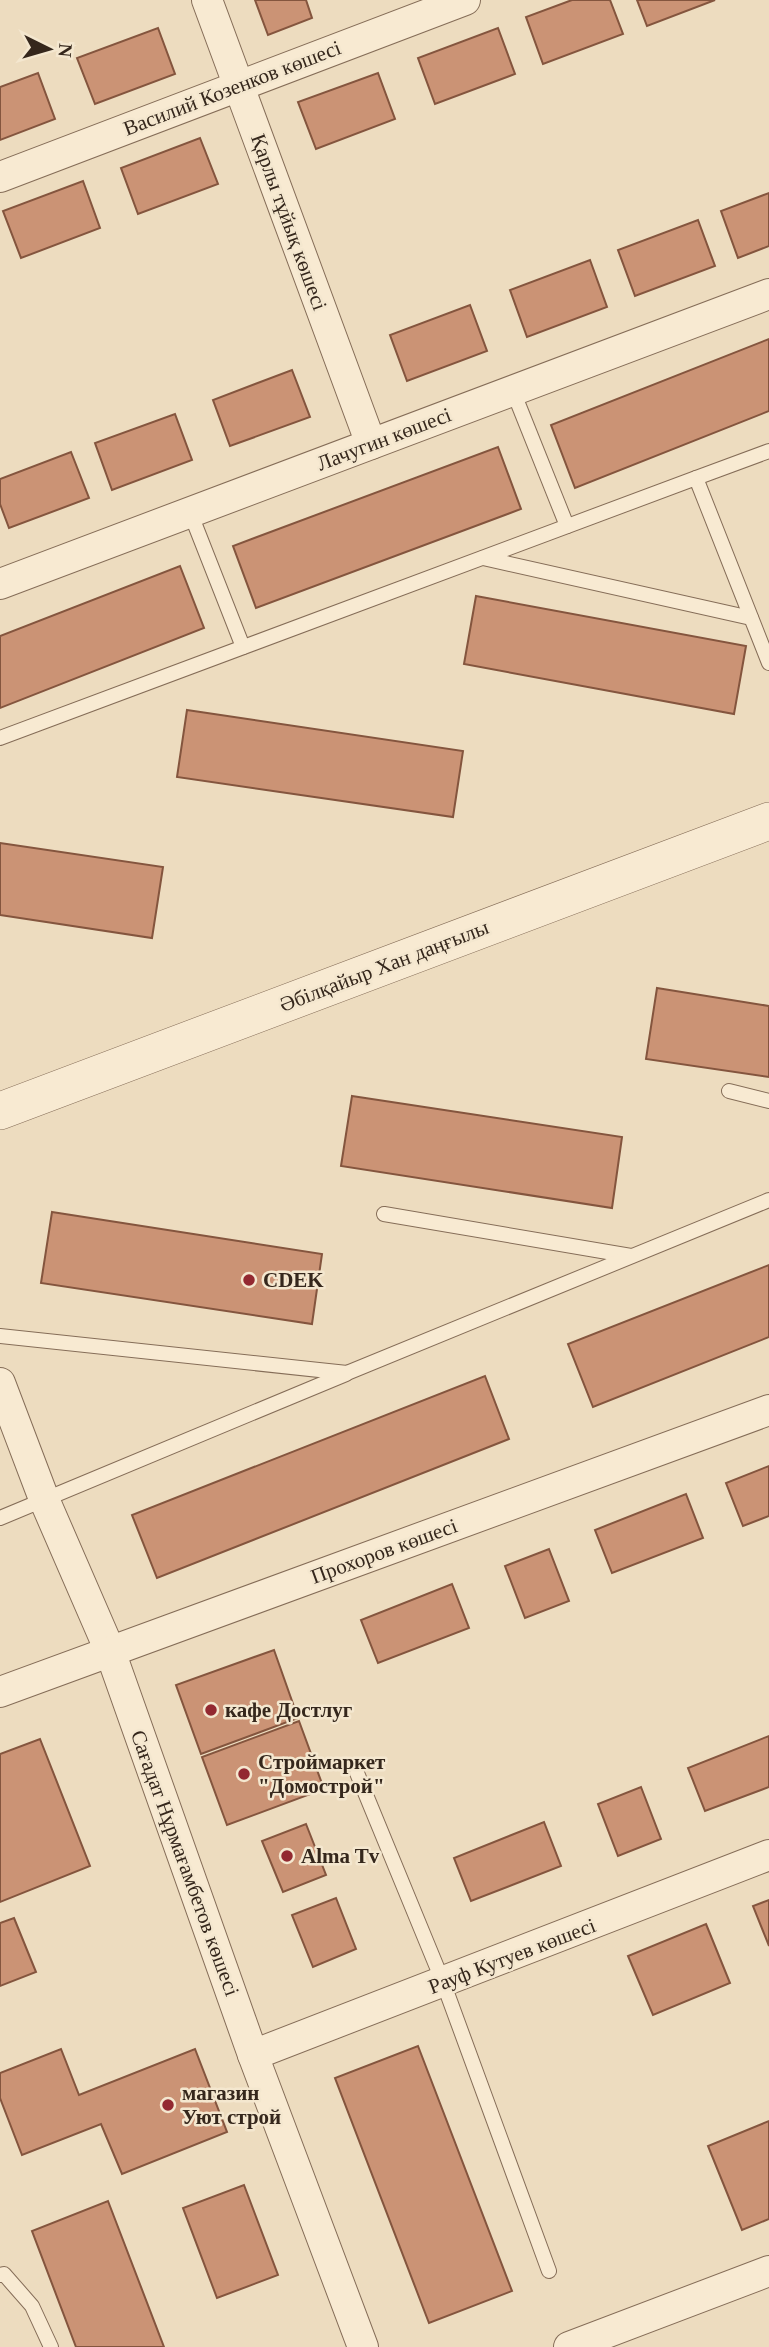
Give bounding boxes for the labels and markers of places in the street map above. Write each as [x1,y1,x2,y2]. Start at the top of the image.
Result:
place label: CDEK [263,1268,324,1292]
marker: CDEK [241,1272,257,1288]
place label: кафе Достлуг [225,1698,352,1722]
marker: кафе Достлуг [203,1702,219,1718]
place label: Строймаркет "Домострой" [258,1750,386,1798]
marker: Строймаркет "Домострой" [236,1766,252,1782]
place label: Alma Tv [301,1844,380,1868]
marker: Alma Tv [279,1848,295,1864]
place label: магазин Уют строй [182,2081,281,2129]
marker: магазин Уют строй [160,2097,176,2113]

